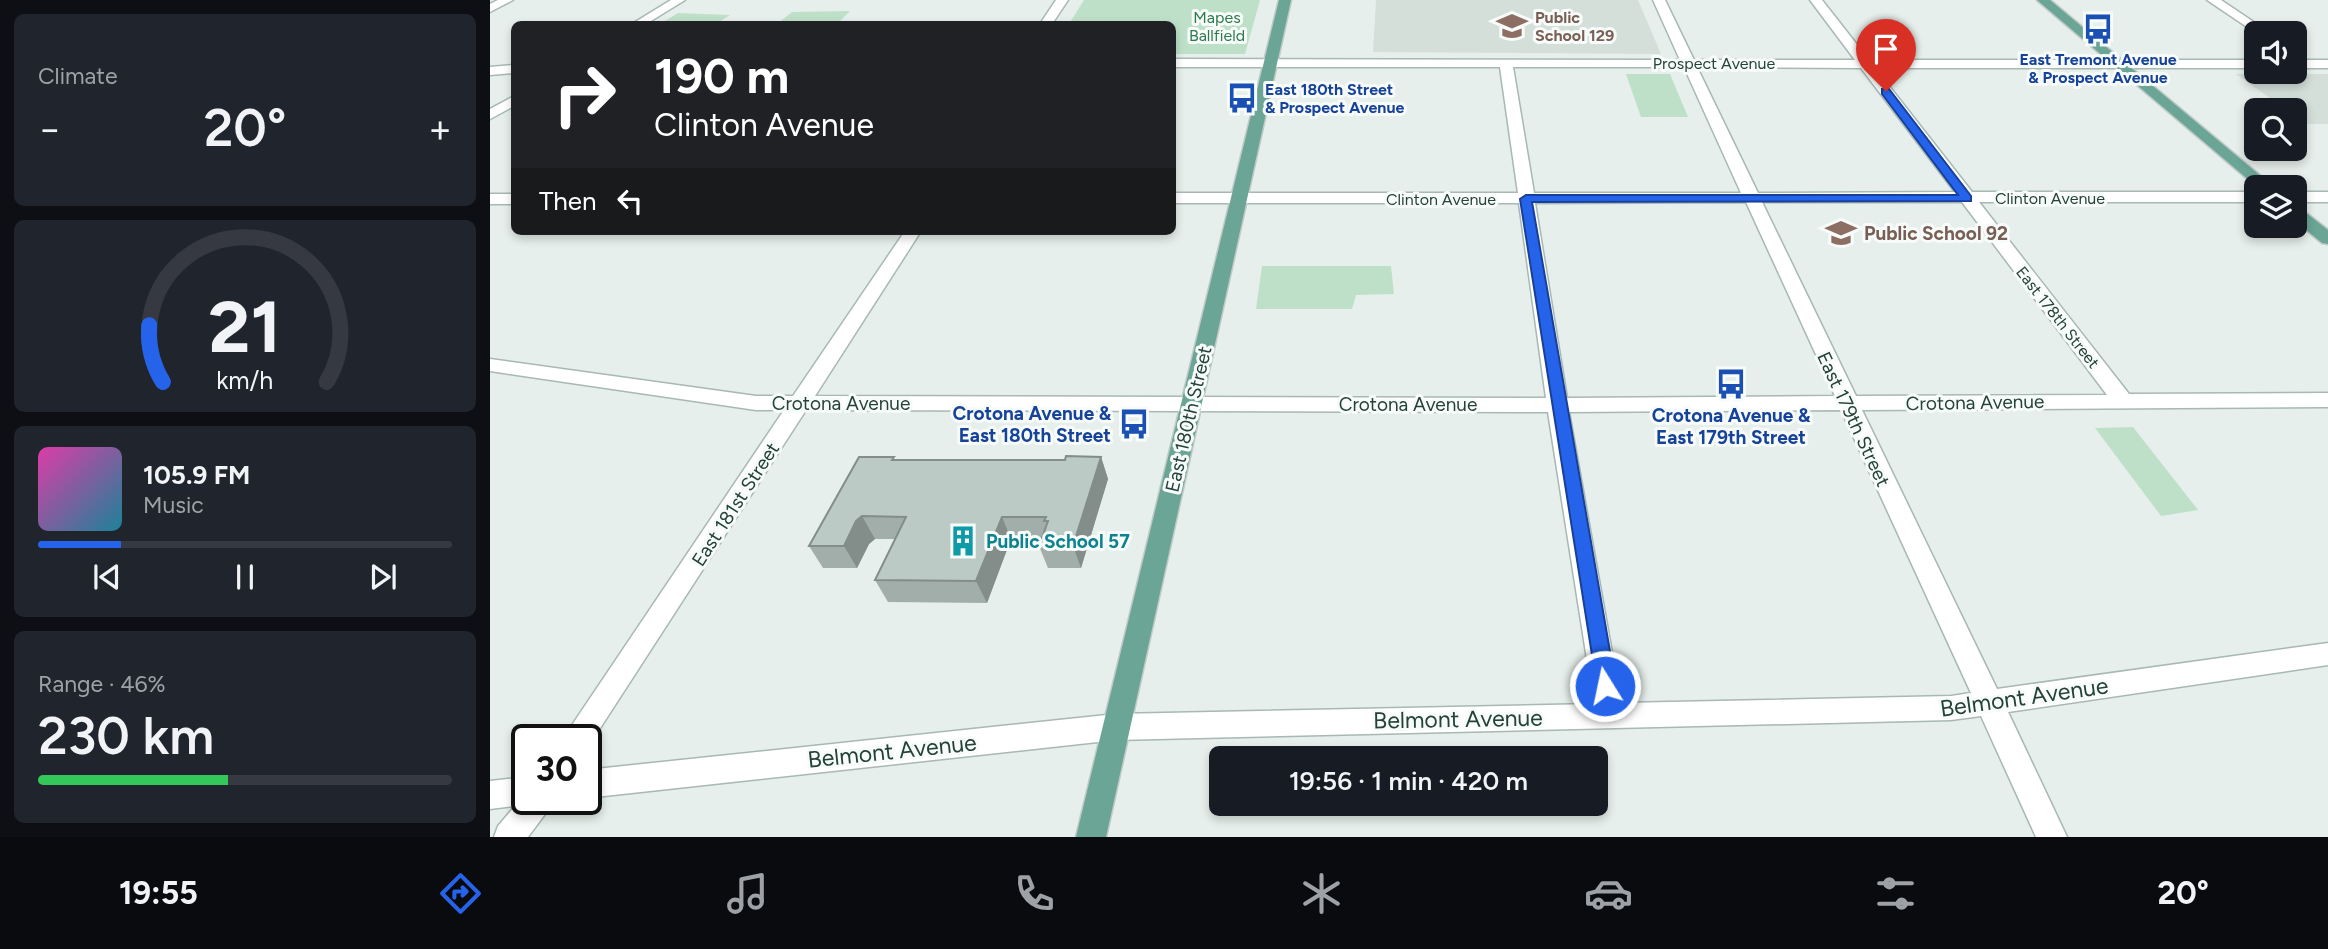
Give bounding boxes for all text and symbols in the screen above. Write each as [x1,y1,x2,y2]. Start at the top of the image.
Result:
park label: Mapes Ballfield [1189,8,1245,45]
place label: Public School 129 [1535,8,1614,45]
school or university icon: Public School 129 [1495,9,1529,43]
bus stop icon: East Tremont Avenue & Prospect Avenue [2081,12,2115,46]
pin [1856,19,1916,91]
map controls [2244,21,2307,238]
button: sound [2244,21,2307,84]
icon: arrive [1867,30,1905,68]
text: 190 m [654,46,789,105]
icon: right [539,49,630,140]
place label: East Tremont Avenue & Prospect Avenue [2019,50,2177,87]
street label: Prospect Avenue [1653,54,1775,73]
text: Climate [38,62,117,90]
place label: East 180th Street & Prospect Avenue [1265,80,1404,117]
bus stop icon: East 180th Street & Prospect Avenue [1225,81,1259,115]
text: 20° [204,97,286,159]
button: search [2244,98,2307,161]
text: − [38,106,62,152]
text: + [428,106,452,152]
text: Clinton Avenue [654,106,874,144]
button: layers [2244,175,2307,238]
icon: left [611,182,649,220]
text: Then [539,185,597,217]
street label: Clinton Avenue [1995,189,2105,208]
street label: Clinton Avenue [1386,190,1496,209]
school or university icon: Public School 92 [1824,216,1858,250]
place label: Public School 92 [1864,222,2008,245]
street label: East 178th Street [2012,263,2103,372]
text: 21 [209,283,281,370]
street label: East 180th Street [1161,344,1216,494]
street label: East 179th Street [1812,348,1895,490]
text: km/h [216,364,274,394]
bus stop icon: Crotona Avenue & East 179th Street [1714,367,1748,401]
street label: Crotona Avenue [1906,390,2044,415]
street label: Crotona Avenue [772,392,910,415]
street label: Crotona Avenue [1339,393,1477,416]
place label: Crotona Avenue & East 180th Street [953,402,1112,447]
place label: Crotona Avenue & East 179th Street [1652,404,1811,449]
bus stop icon: Crotona Avenue & East 180th Street [1117,407,1151,441]
street label: East 181st Street [687,438,784,570]
text: 105.9 FM [143,459,250,491]
text: Music [143,491,204,519]
building icon: Public School 57 [946,524,980,558]
place label: Public School 57 [986,530,1130,553]
icon: previous [88,558,126,596]
icon: pause [226,558,264,596]
icon: next [364,558,402,596]
position arrow [1568,649,1642,723]
text: Range · 46% [38,670,166,698]
street label: Belmont Avenue [1938,671,2110,723]
street label: Belmont Avenue [1373,704,1543,734]
text: 230 km [38,705,214,767]
speed limit sign: 30 [511,724,602,815]
street label: Belmont Avenue [806,728,978,774]
text: 19:56 · 1 min · 420 m [1289,765,1528,797]
icon: directions [436,869,485,918]
icon: music [723,869,772,918]
icon: phone [1010,869,1059,918]
icon: climate [1297,869,1346,918]
icon: car [1584,869,1633,918]
icon: filters [1871,869,1920,918]
text: 19:55 [119,874,198,912]
text: 20° [2158,874,2209,912]

